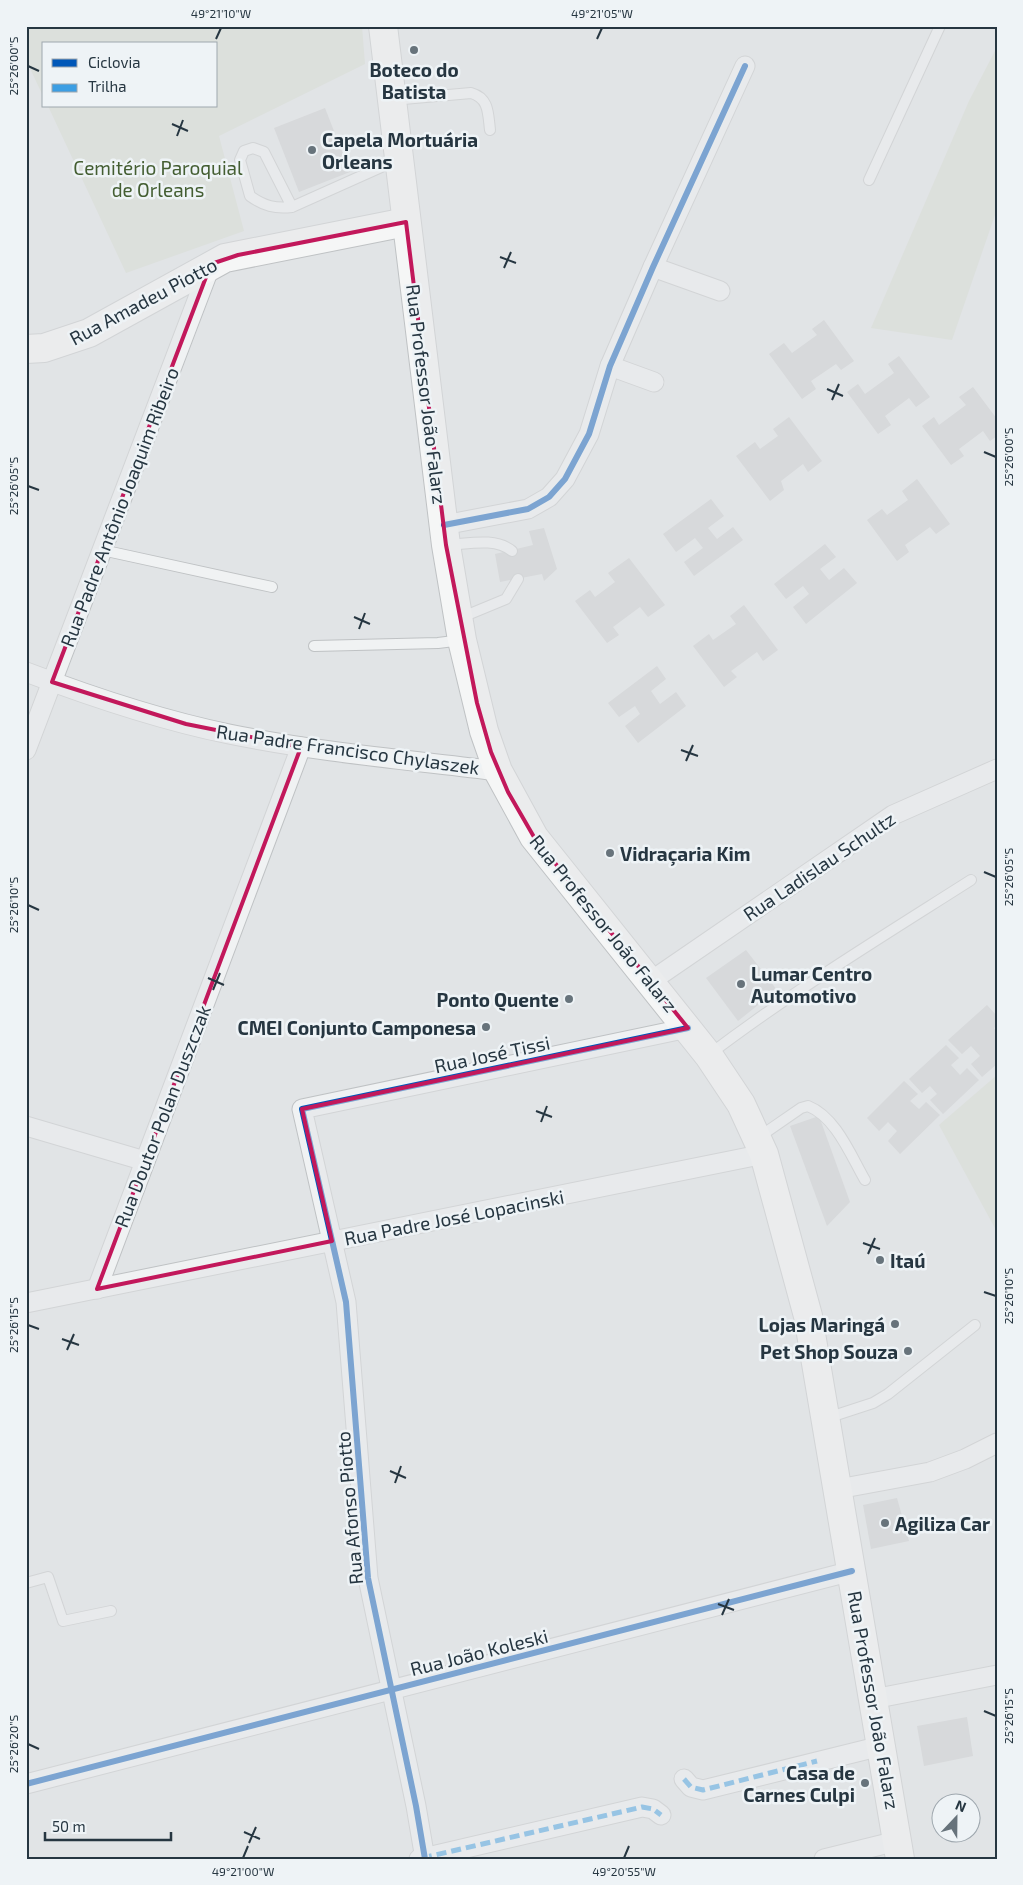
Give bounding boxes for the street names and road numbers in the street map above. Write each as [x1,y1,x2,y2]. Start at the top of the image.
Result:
street label: Rua Amadeu Piotto [65,252,221,350]
street label: Rua Professor João Falarz [402,283,452,505]
street label: Rua Padre Antônio Joaquim Ribeiro [55,364,183,650]
street label: Rua Padre Francisco Chylaszek [215,719,481,779]
street label: Rua Ladislau Schultz [739,807,899,925]
street label: Rua Professor João Falarz [525,830,683,1016]
street label: Rua Doutor Polan Duszczak [109,1001,215,1230]
street label: Rua José Tissi [432,1031,552,1077]
street label: Rua Padre José Lopacinski [342,1184,566,1250]
street label: Rua Afonso Piotto [331,1430,367,1586]
street label: Rua Professor João Falarz [843,1589,905,1811]
street label: Rua João Koleski [408,1624,550,1680]

